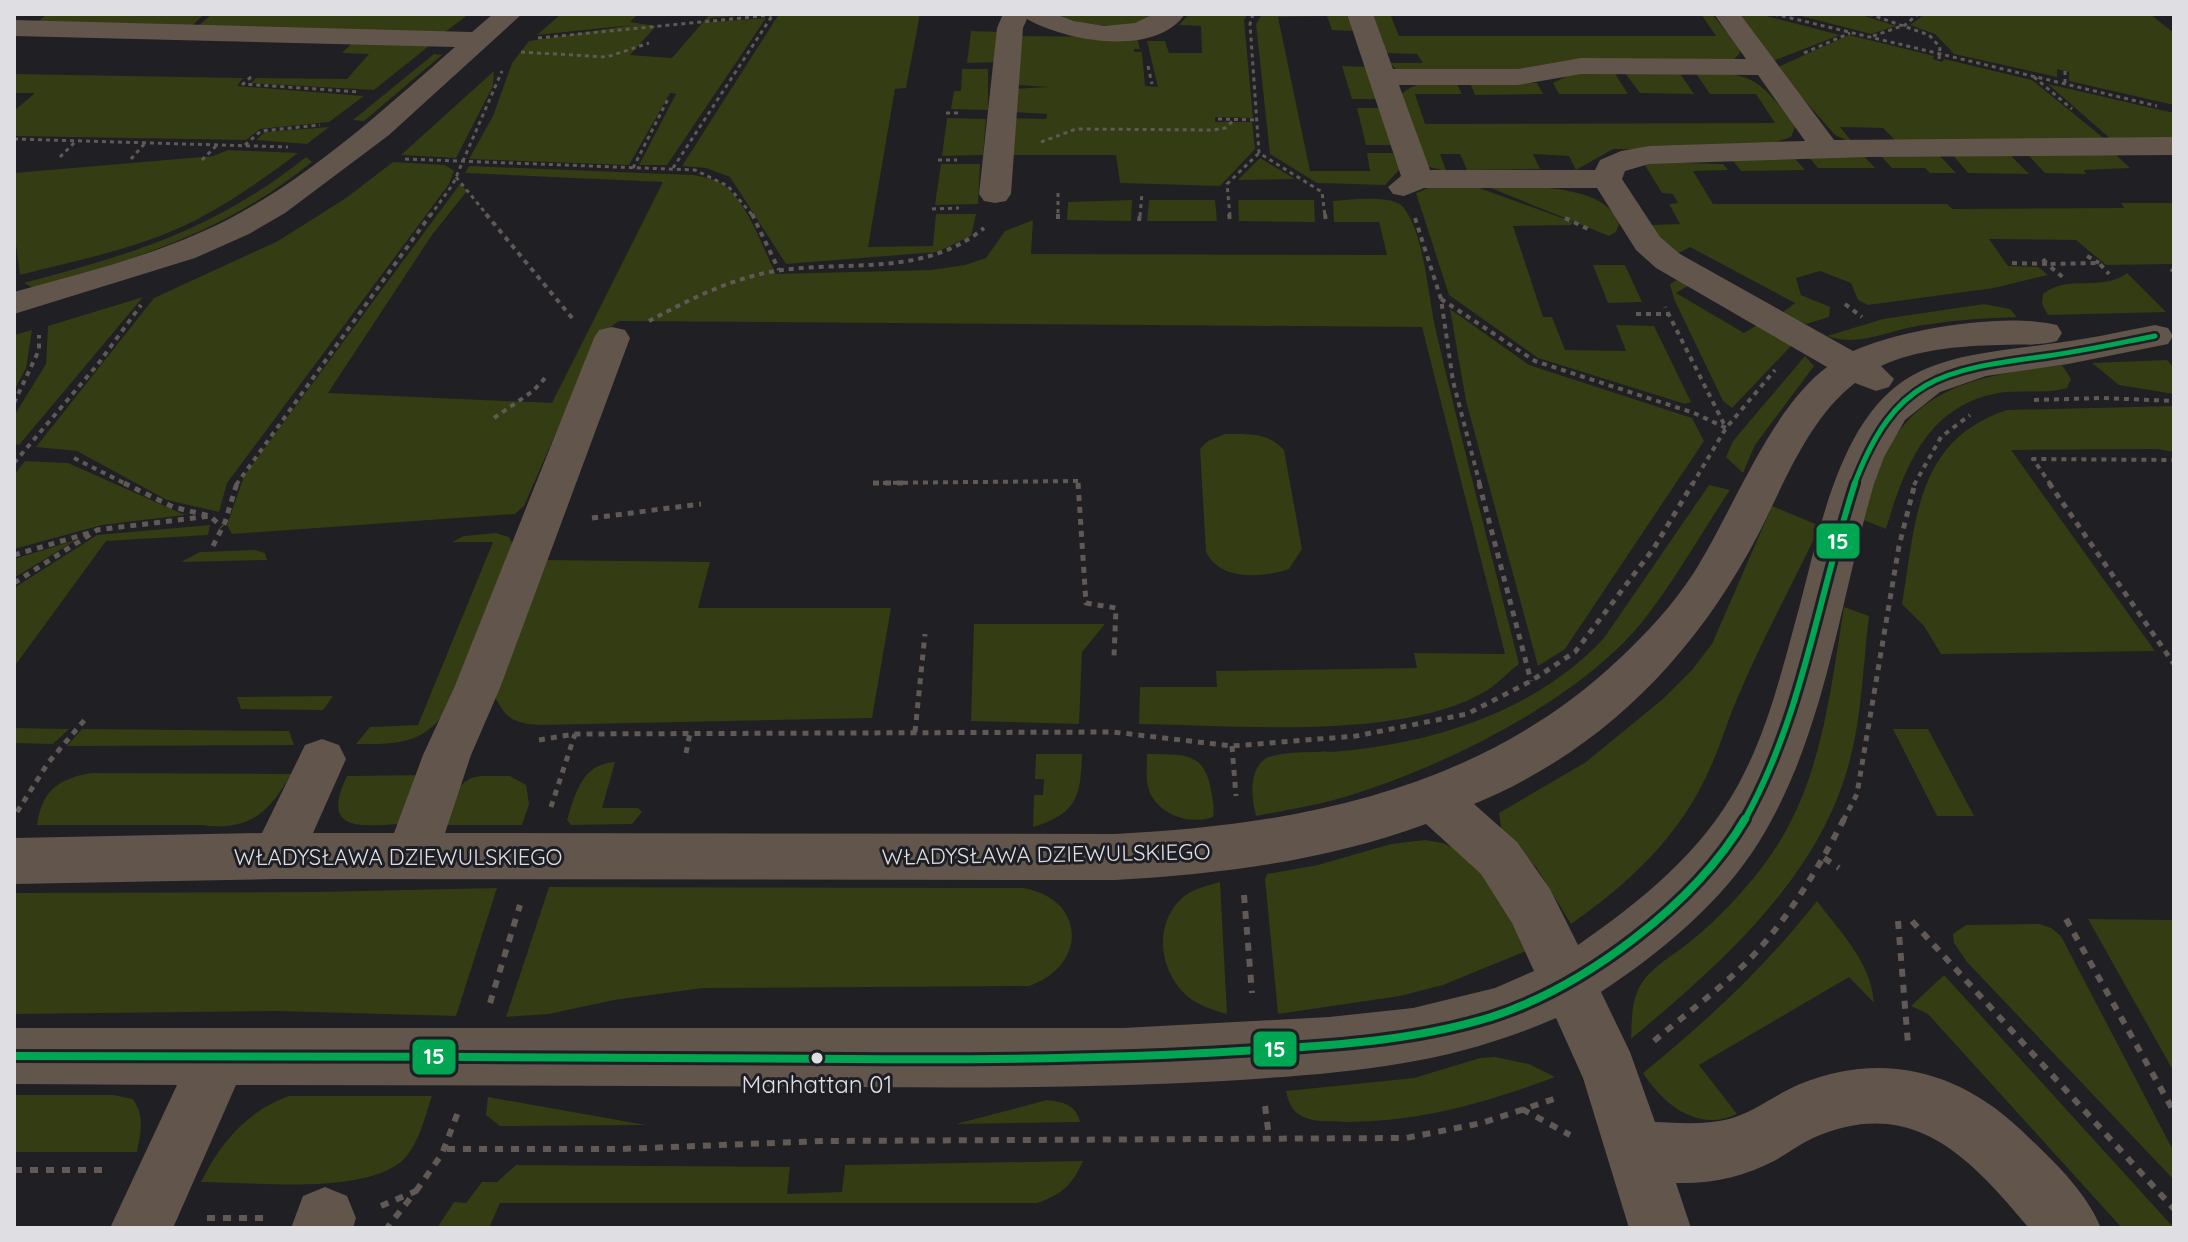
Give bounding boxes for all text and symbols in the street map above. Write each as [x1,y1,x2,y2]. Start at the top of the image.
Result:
line badge: 15 [1815,522,1861,560]
text: 15 [1827,527,1849,555]
street label: WŁADYSŁAWA DZIEWULSKIEGO [881,837,1211,871]
street label: WŁADYSŁAWA DZIEWULSKIEGO [234,843,562,871]
line badge: 15 [1252,1030,1298,1068]
text: 15 [1264,1035,1286,1063]
line badge: 15 [411,1038,457,1076]
text: 15 [423,1042,445,1070]
marker: Manhattan 01 [809,1050,825,1066]
place label: Manhattan 01 [742,1069,892,1099]

